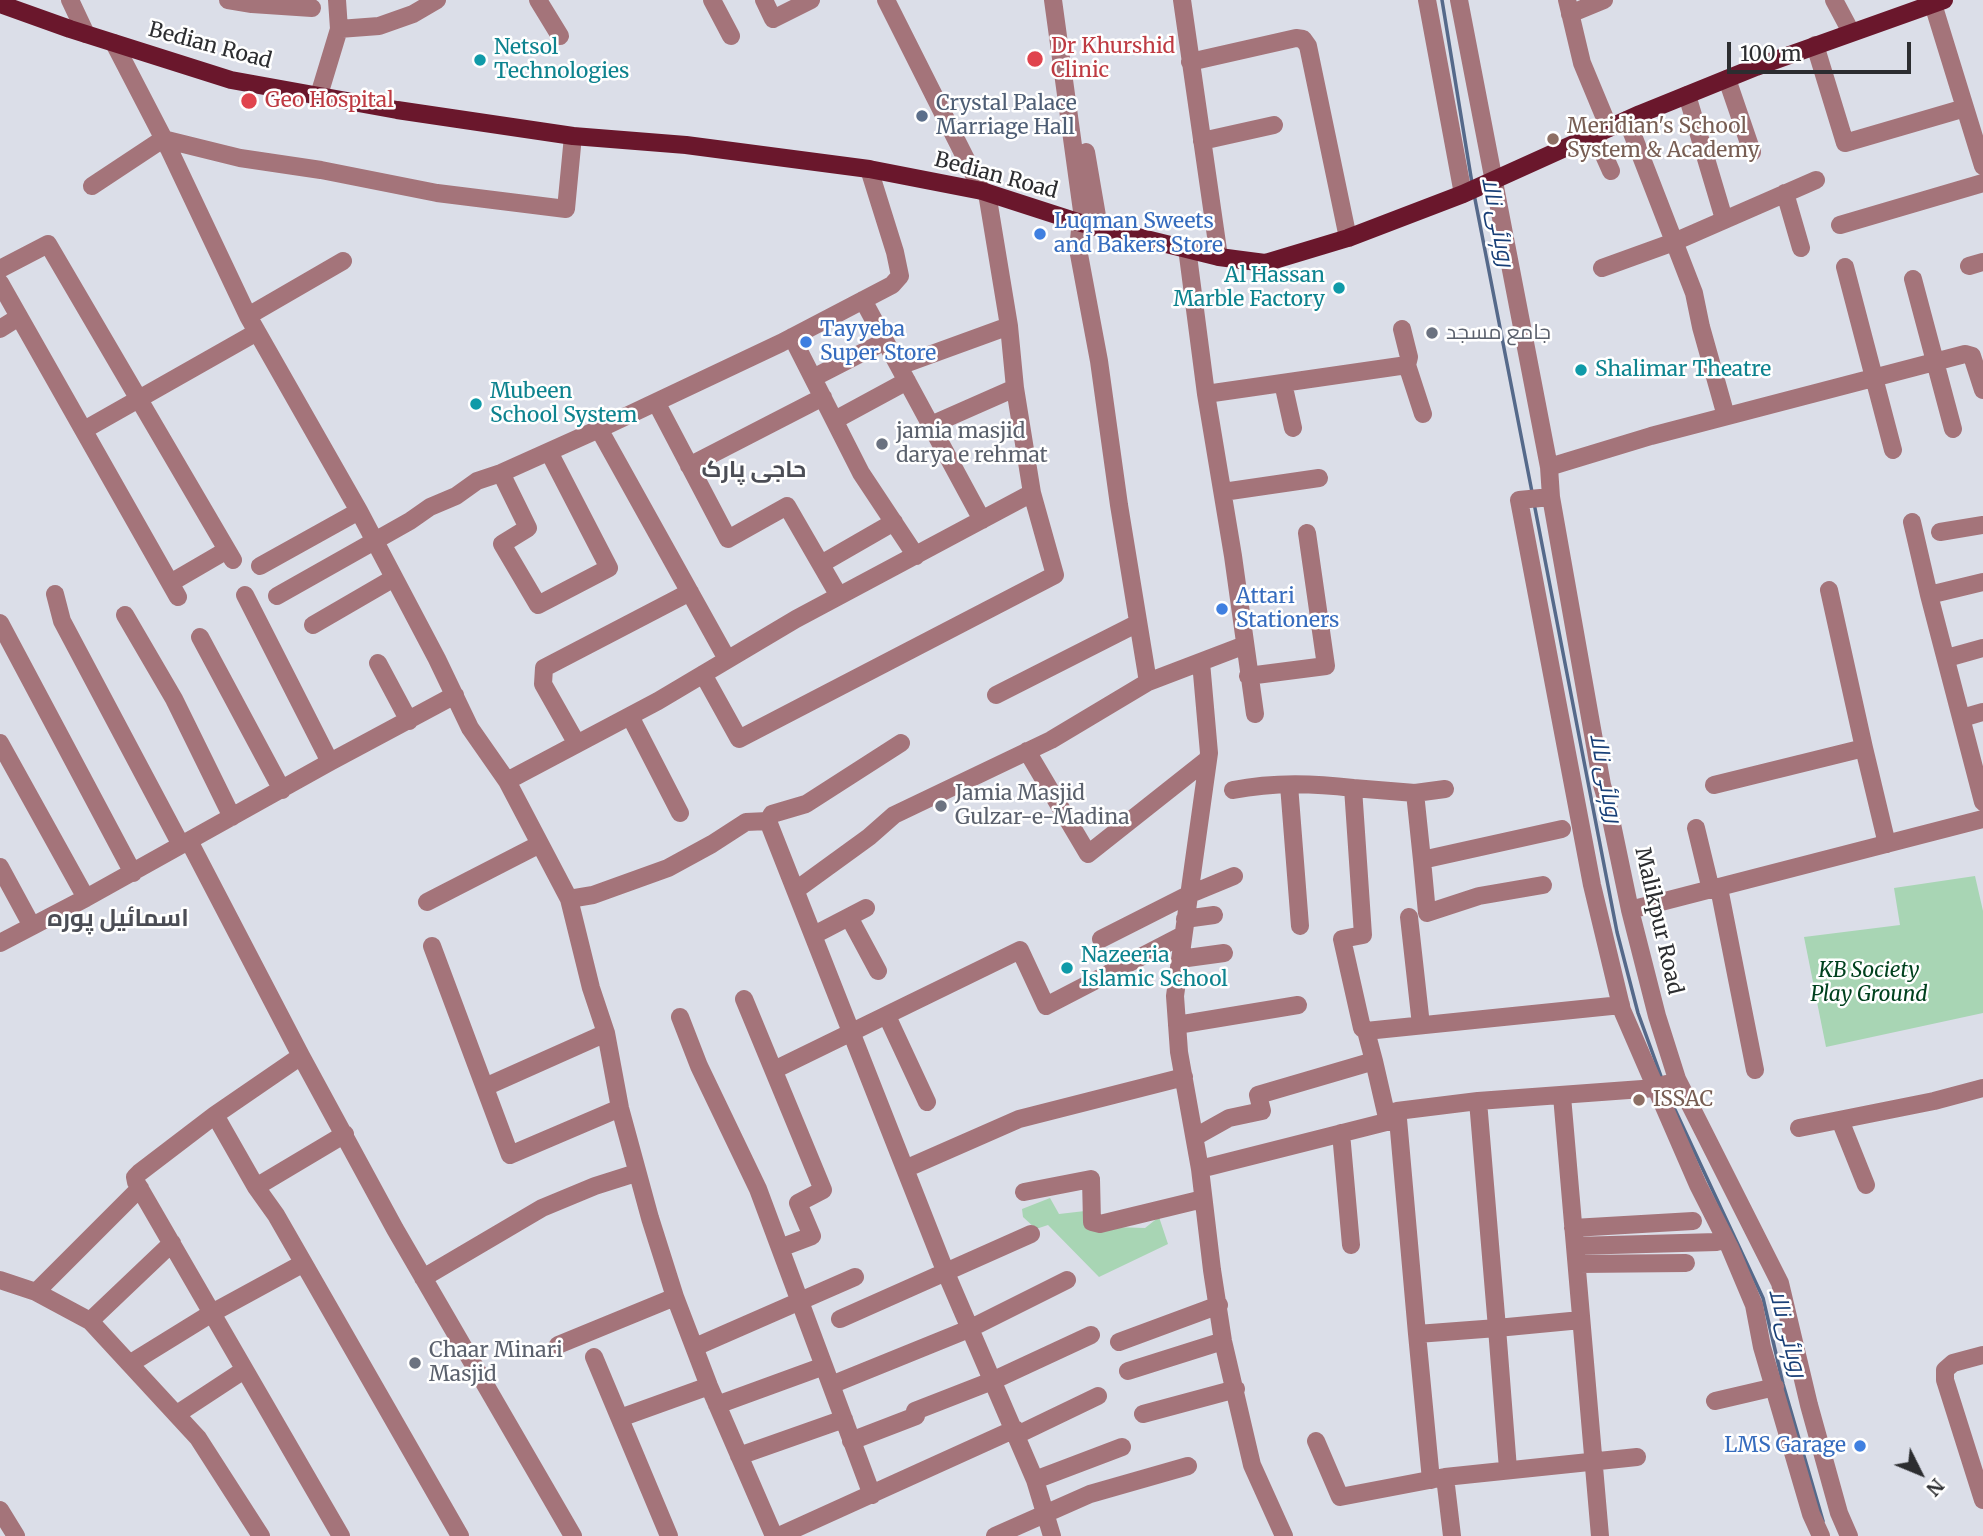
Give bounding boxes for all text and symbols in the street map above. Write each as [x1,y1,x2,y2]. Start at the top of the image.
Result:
street label: Bedian Road [146,17,274,75]
scale bar [1731,28,1915,72]
place label: Dr Khurshid Clinic [1051,34,1175,84]
place label: Netsol Technologies [494,35,629,85]
text: 100 m [1740,40,1802,67]
marker: Dr Khurshid Clinic [1025,49,1045,69]
marker: Netsol Technologies [472,52,488,68]
place label: Geo Hospital [265,88,394,114]
marker: Geo Hospital [239,91,259,111]
place label: Crystal Palace Marriage Hall [936,91,1077,141]
marker: Crystal Palace Marriage Hall [914,108,930,124]
place label: Meridian's School System & Academy [1567,114,1760,164]
marker: Meridian's School System & Academy [1545,131,1561,147]
street label: Bedian Road [932,147,1060,205]
water label: روہائی نالا [1475,175,1519,269]
place label: Luqman Sweets and Bakers Store [1054,209,1223,259]
marker: Luqman Sweets and Bakers Store [1032,226,1048,242]
place label: Al Hassan Marble Factory [1173,263,1325,313]
marker: Al Hassan Marble Factory [1331,280,1347,296]
place label: Tayyeba Super Store [820,317,936,367]
place label: جامع مسجد [1446,320,1551,346]
marker: جامع مسجد [1424,325,1440,341]
marker: Tayyeba Super Store [798,334,814,350]
place label: Shalimar Theatre [1595,357,1771,383]
marker: Shalimar Theatre [1573,362,1589,378]
place label: Mubeen School System [490,379,637,429]
marker: Mubeen School System [468,396,484,412]
place label: jamia masjid darya e rehmat [896,419,1048,469]
marker: jamia masjid darya e rehmat [874,436,890,452]
district label: حاجی پارک [702,456,806,484]
place label: Attari Stationers [1236,584,1339,634]
marker: Attari Stationers [1214,601,1230,617]
water label: روہائی نالا [1583,731,1627,825]
place label: Jamia Masjid Gulzar-e-Madina [955,781,1130,831]
marker: Jamia Masjid Gulzar-e-Madina [933,798,949,814]
street label: Malikpur Road [1629,845,1687,997]
district label: اسمائیل پورہ [47,905,189,933]
place label: Nazeeria Islamic School [1081,943,1228,993]
park label: KB Society Play Ground [1810,958,1928,1008]
marker: Nazeeria Islamic School [1059,960,1075,976]
place label: ISSAC [1653,1087,1713,1113]
marker: ISSAC [1631,1092,1647,1108]
water label: روہائی نالا [1762,1286,1812,1380]
place label: Chaar Minari Masjid [429,1338,563,1388]
marker: Chaar Minari Masjid [407,1355,423,1371]
place label: LMS Garage [1724,1433,1846,1459]
marker: LMS Garage [1852,1438,1868,1454]
north arrow [1885,1438,1955,1508]
text: N [1921,1474,1949,1501]

